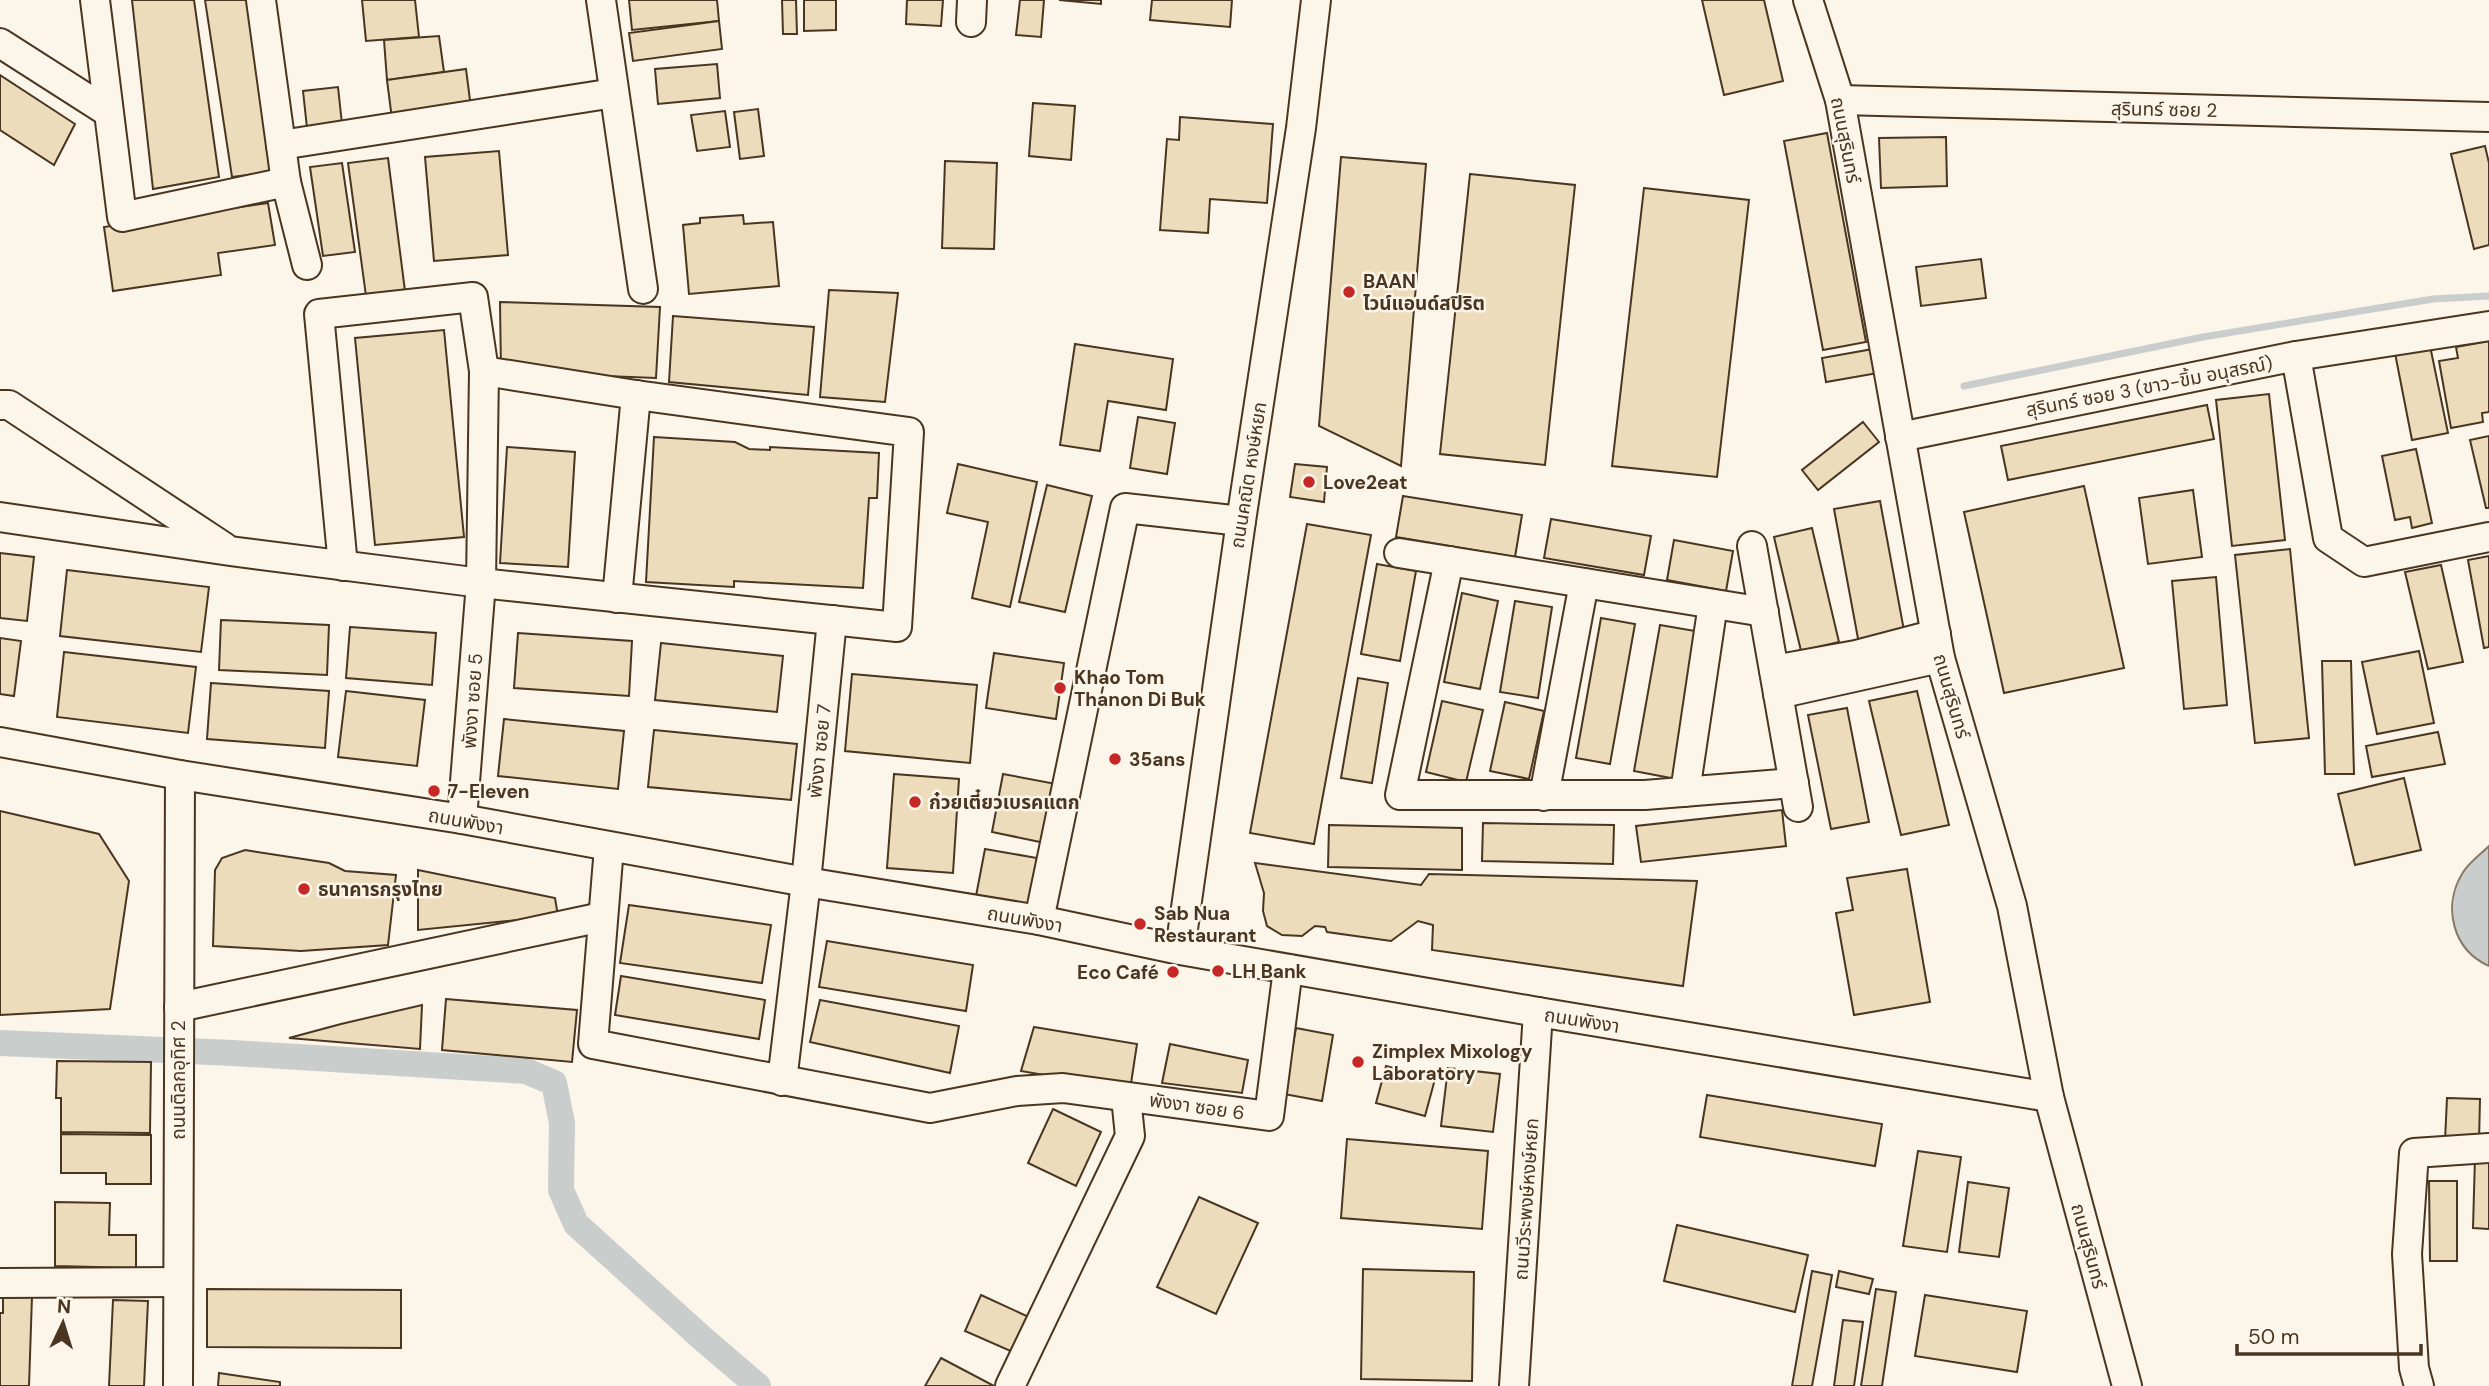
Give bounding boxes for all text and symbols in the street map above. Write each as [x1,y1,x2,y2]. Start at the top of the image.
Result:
street label: ถนนสุรินทร์ [1825,95,1866,186]
street label: สุรินทร์ ซอย 2 [2111,96,2217,123]
place label: BAAN ไวน์แอนด์สปิริต [1363,269,1485,316]
marker: BAAN ไวน์แอนด์สปิริต [1341,284,1357,300]
street label: สุรินทร์ ซอย 3 (ขาว-ขิ้ม อนุสรณ์) [2024,350,2275,423]
street label: ถนนคณิต หงษ์หยก [1225,400,1272,550]
place label: Love2eat [1323,470,1408,495]
marker: Love2eat [1301,474,1317,490]
street label: ถนนสุรินทร์ [1927,651,1976,742]
street label: พังงา ซอย 5 [457,652,488,750]
place label: Khao Tom Thanon Di Buk [1074,665,1206,712]
marker: Khao Tom Thanon Di Buk [1052,680,1068,696]
street label: พังงา ซอย 7 [802,703,837,799]
place label: 35ans [1129,747,1185,772]
marker: 35ans [1107,751,1123,767]
place label: 7-Eleven [448,779,530,804]
marker: 7-Eleven [426,783,442,799]
place label: ก๋วยเตี๋ยวเบรคแตก [929,789,1080,815]
marker: ก๋วยเตี๋ยวเบรคแตก [907,794,923,810]
street label: ถนนพังงา [426,803,506,840]
place label: ธนาคารกรุงไทย [318,877,443,902]
marker: ธนาคารกรุงไทย [296,881,312,897]
street label: ถนนพังงา [985,901,1065,938]
place label: Sab Nua Restaurant [1154,901,1257,948]
marker: Sab Nua Restaurant [1132,916,1148,932]
place label: LH Bank [1232,959,1307,984]
place label: Eco Café [1077,960,1159,985]
marker: LH Bank [1210,963,1226,979]
marker: Eco Café [1165,964,1181,980]
street label: ถนนพังงา [1542,1002,1621,1039]
street label: ถนนติลกอุทิศ 2 [166,1020,191,1140]
place label: Zimplex Mixology Laboratory [1372,1039,1533,1086]
marker: Zimplex Mixology Laboratory [1350,1054,1366,1070]
street label: พังงา ซอย 6 [1148,1087,1246,1126]
street label: ถนนวีระพงษ์หงษ์หยก [1508,1117,1545,1281]
street label: ถนนสุรินทร์ [2065,1201,2112,1292]
north arrow [28,1288,98,1358]
text: N [56,1294,72,1319]
scale bar [2237,1312,2421,1356]
text: 50 m [2248,1323,2299,1351]

